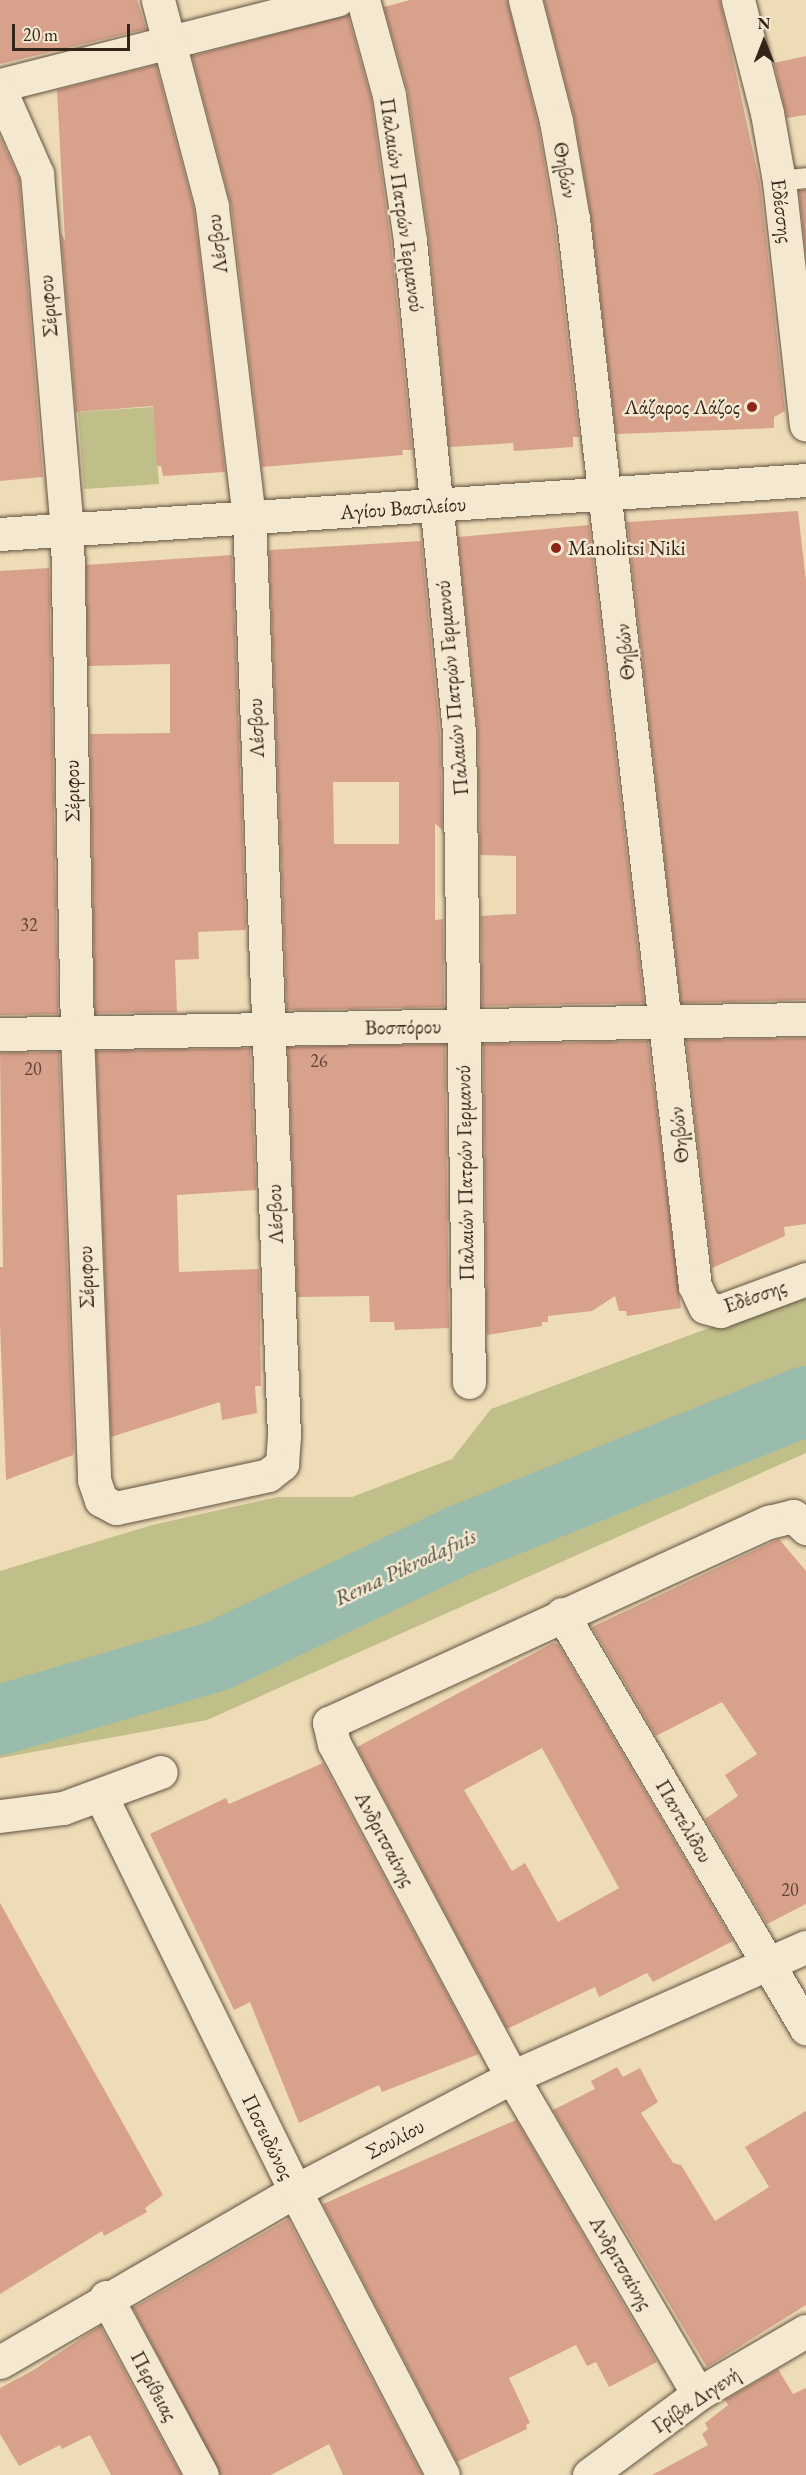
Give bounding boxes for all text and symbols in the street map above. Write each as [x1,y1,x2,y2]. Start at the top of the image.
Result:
scale bar [15,12,134,50]
north arrow [734,12,794,72]
text: N [758,13,770,34]
text: 20 m [23,23,58,46]
street label: Παλαιών Πατρών Γερμανού [374,96,430,314]
street label: Θηβών [548,140,582,200]
street label: Εδέσσης [766,177,798,245]
street label: Λέσβου [201,213,233,275]
street label: Σέριφου [33,274,63,338]
place label: Λάζαρος Λάζος [624,394,740,420]
marker: Λάζαρος Λάζος [745,400,759,414]
street label: Αγίου Βασιλείου [339,491,467,525]
place label: Manolitsi Niki [568,535,686,561]
marker: Manolitsi Niki [549,541,563,555]
street label: Παλαιών Πατρών Γερμανού [430,579,474,797]
street label: Θηβών [609,622,641,682]
street label: Λέσβου [242,698,270,758]
street label: Σέριφου [59,760,85,822]
house number: 32 [20,914,38,936]
street label: Βοσπόρου [365,1014,441,1040]
house number: 26 [310,1050,328,1072]
house number: 20 [24,1058,42,1080]
street label: Παλαιών Πατρών Γερμανού [451,1065,479,1281]
street label: Θηβών [663,1105,695,1165]
street label: Λέσβου [261,1184,289,1244]
street label: Σέριφου [72,1245,100,1309]
street label: Εδέσσης [720,1274,790,1318]
water label: Rema Pikrodafnis [330,1523,480,1611]
street label: Παντελίδου [650,1775,718,1867]
street label: Ανδριτσαίνης [349,1787,421,1891]
house number: 20 [781,1879,799,1901]
street label: Ποσειδώνος [236,2090,300,2184]
street label: Σουλίου [361,2113,429,2165]
street label: Ανδριτσαίνης [584,2212,658,2314]
street label: Περίθειας [125,2346,183,2426]
street label: Γρίβα Διγενή [647,2361,745,2439]

